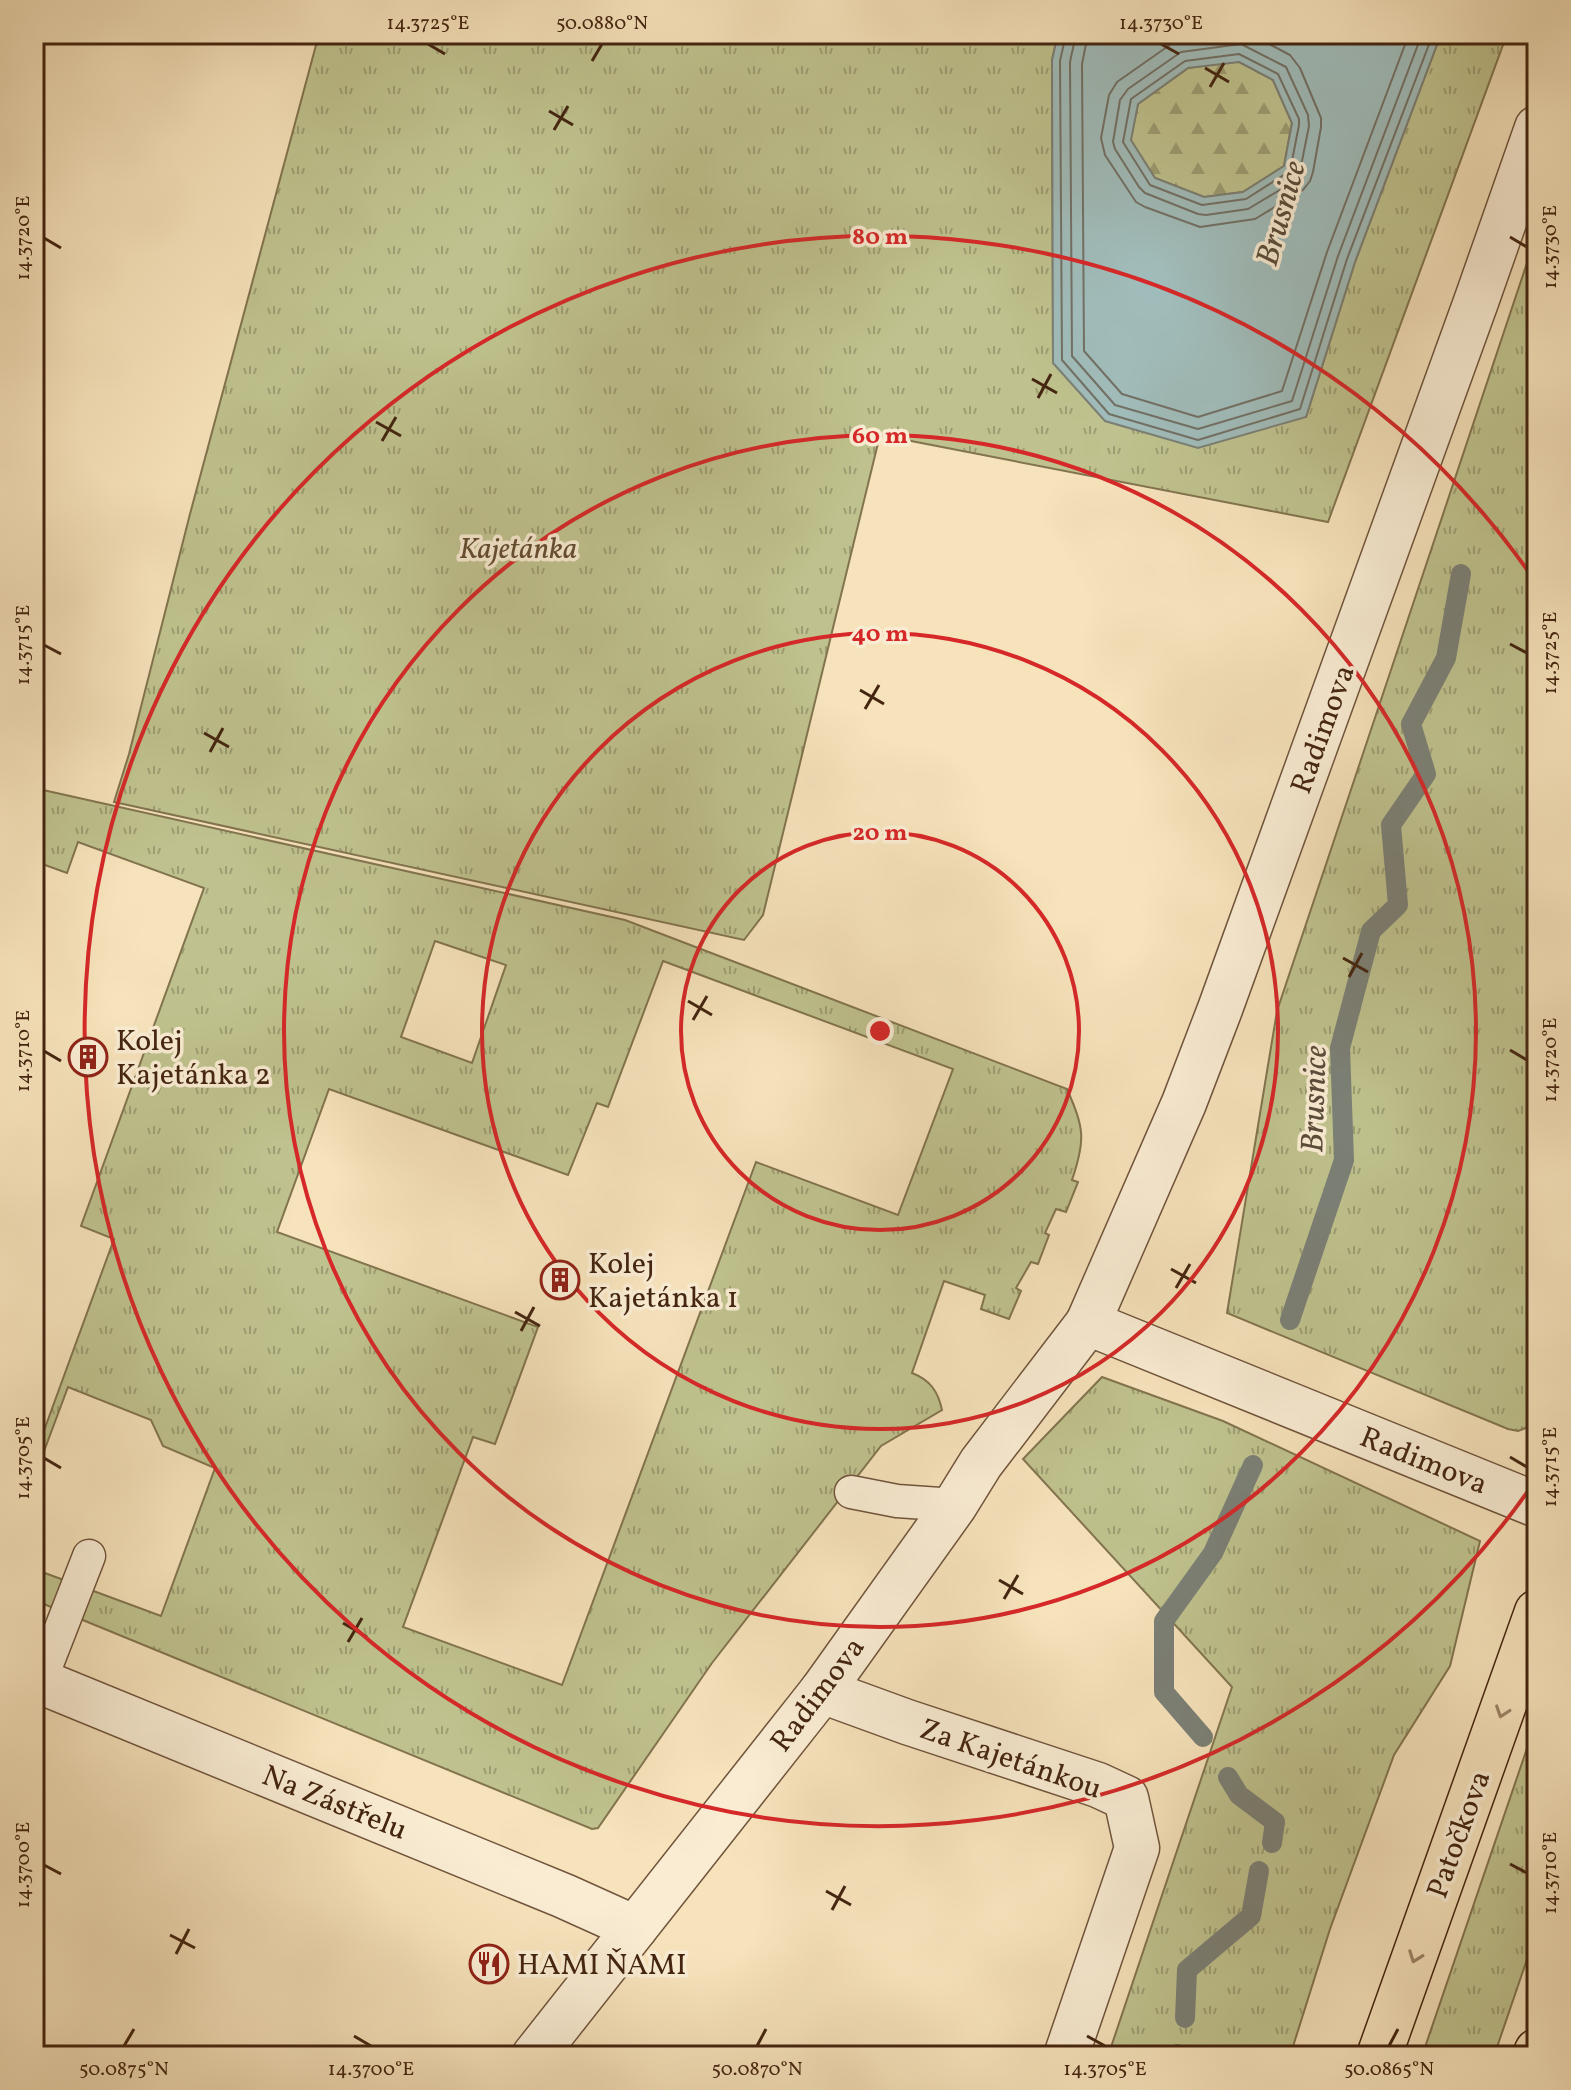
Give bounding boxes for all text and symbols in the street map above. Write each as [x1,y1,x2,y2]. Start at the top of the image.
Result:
text: 14.3725°E [386,10,470,38]
text: 50.0880°N [556,10,648,38]
text: 14.3730°E [1119,10,1203,38]
water label: Brusnice [1247,156,1319,271]
text: 14.3720°E [10,196,38,280]
text: 14.3730°E [1537,205,1565,289]
text: 80 m [852,221,908,255]
text: 60 m [852,420,908,454]
park label: Kajetánka [459,529,577,571]
text: 14.3715°E [10,605,38,685]
text: 14.3725°E [1537,611,1565,695]
text: 40 m [852,618,908,652]
street label: Radimova [1281,659,1367,800]
text: 20 m [852,817,908,851]
text: 14.3710°E [10,1010,38,1092]
centre of rings [866,1017,894,1045]
text: 14.3720°E [1537,1018,1565,1102]
place label: Kolej Kajetánka 2 [116,1021,271,1097]
building icon: Kolej Kajetánka 2 [67,1036,109,1078]
water label: Brusnice [1292,1045,1340,1153]
place label: Kolej Kajetánka 1 [588,1244,738,1320]
building icon: Kolej Kajetánka 1 [539,1259,581,1301]
text: 14.3705°E [10,1416,38,1500]
street label: Radimova [1353,1417,1493,1506]
text: 14.3715°E [1537,1427,1565,1507]
street label: Radimova [761,1629,876,1762]
one-way arrow [1495,1704,1511,1718]
street label: Za Kajetánkou [914,1709,1107,1811]
street label: Na Zástřelu [255,1756,413,1852]
street label: Patočkova [1417,1765,1502,1904]
text: 14.3700°E [10,1822,38,1908]
text: 14.3710°E [1537,1832,1565,1914]
restaurant icon: HAMI ŇAMI [468,1943,510,1985]
place label: HAMI ŇAMI [517,1945,687,1987]
one-way arrow [1408,1949,1424,1963]
text: 50.0875°N [79,2056,169,2084]
text: 14.3700°E [328,2056,414,2084]
text: 50.0870°N [712,2056,803,2084]
text: 14.3705°E [1063,2056,1147,2084]
text: 50.0865°N [1344,2056,1434,2084]

